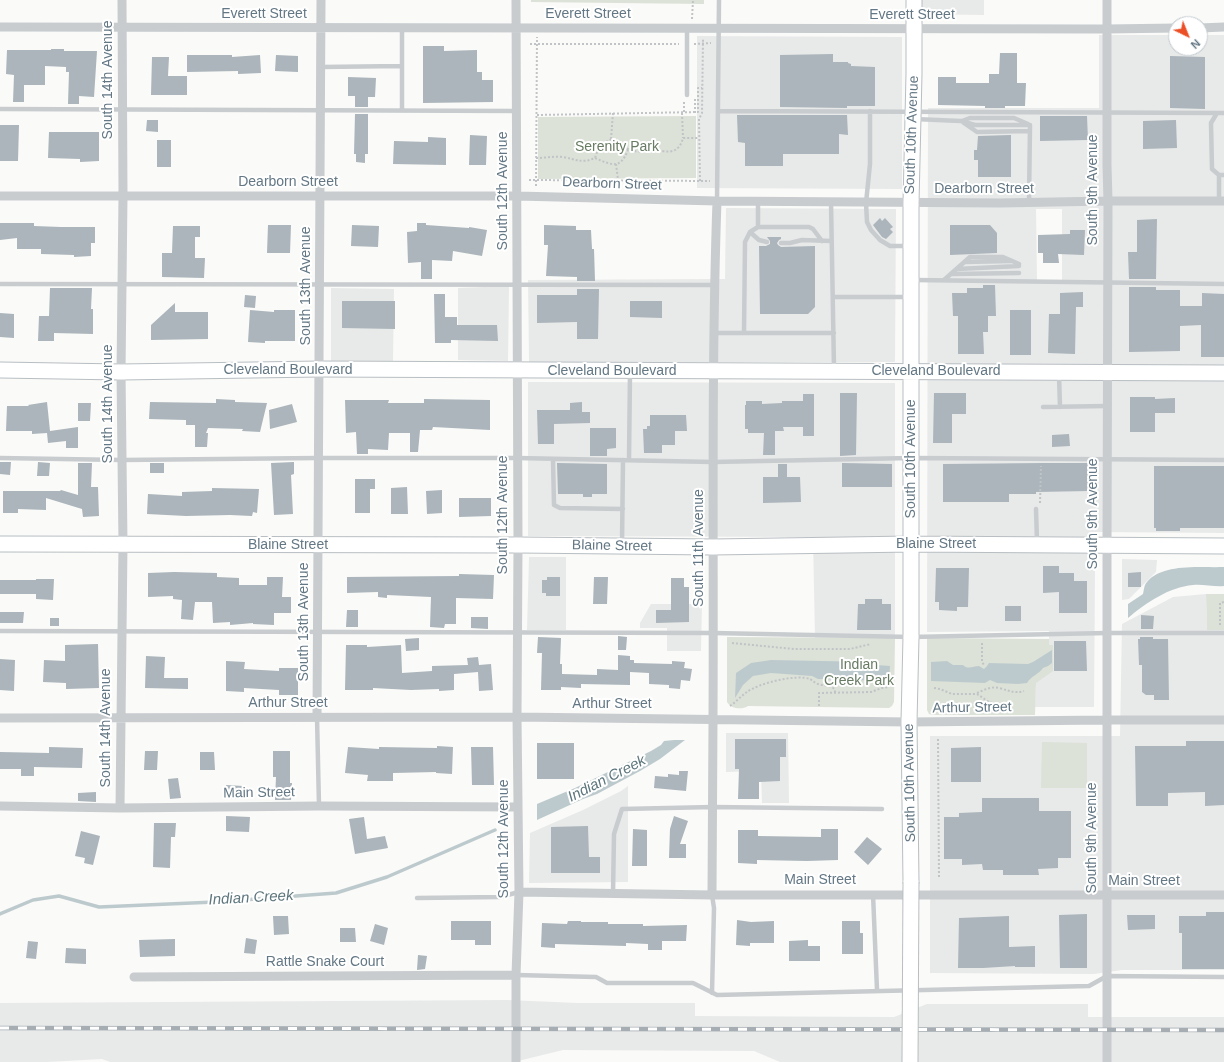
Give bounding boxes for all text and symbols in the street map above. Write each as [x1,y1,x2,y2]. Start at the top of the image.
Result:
street label: Everett Street [221,6,307,22]
street label: Everett Street [545,6,631,22]
street label: Everett Street [869,7,955,23]
north arrow [1168,16,1208,56]
street label: South 14th Avenue [100,21,116,139]
text: N [1189,37,1203,51]
street label: South 10th Avenue [902,75,922,195]
street label: South 12th Avenue [495,132,511,250]
street label: South 9th Avenue [1085,134,1101,246]
park label: Serenity Park [575,139,659,155]
street label: Dearborn Street [238,174,338,190]
street label: Dearborn Street [562,174,662,194]
street label: Dearborn Street [934,181,1034,197]
street label: South 13th Avenue [298,227,314,345]
street label: South 14th Avenue [100,345,116,463]
street label: Cleveland Boulevard [223,362,353,378]
street label: Cleveland Boulevard [547,363,677,379]
street label: Cleveland Boulevard [871,363,1001,379]
street label: South 10th Avenue [903,400,919,518]
street label: South 12th Avenue [495,456,511,574]
street label: South 9th Avenue [1085,458,1101,570]
street label: South 11th Avenue [691,489,707,607]
street label: Blaine Street [896,536,976,552]
street label: Blaine Street [248,537,328,553]
street label: Blaine Street [572,537,652,555]
street label: South 13th Avenue [296,563,312,681]
park label: Indian Creek Park [824,657,894,690]
street label: South 14th Avenue [98,669,114,787]
street label: Arthur Street [248,695,328,711]
street label: Arthur Street [572,696,652,712]
street label: Arthur Street [932,699,1012,717]
street label: South 10th Avenue [901,723,919,843]
water label: Indian Creek [565,752,649,806]
street label: South 12th Avenue [496,780,512,898]
street label: South 9th Avenue [1084,782,1100,894]
street label: Main Street [223,784,295,802]
street label: Main Street [784,872,856,888]
street label: Main Street [1108,873,1180,889]
water label: Indian Creek [208,887,294,909]
street label: Rattle Snake Court [266,954,384,970]

